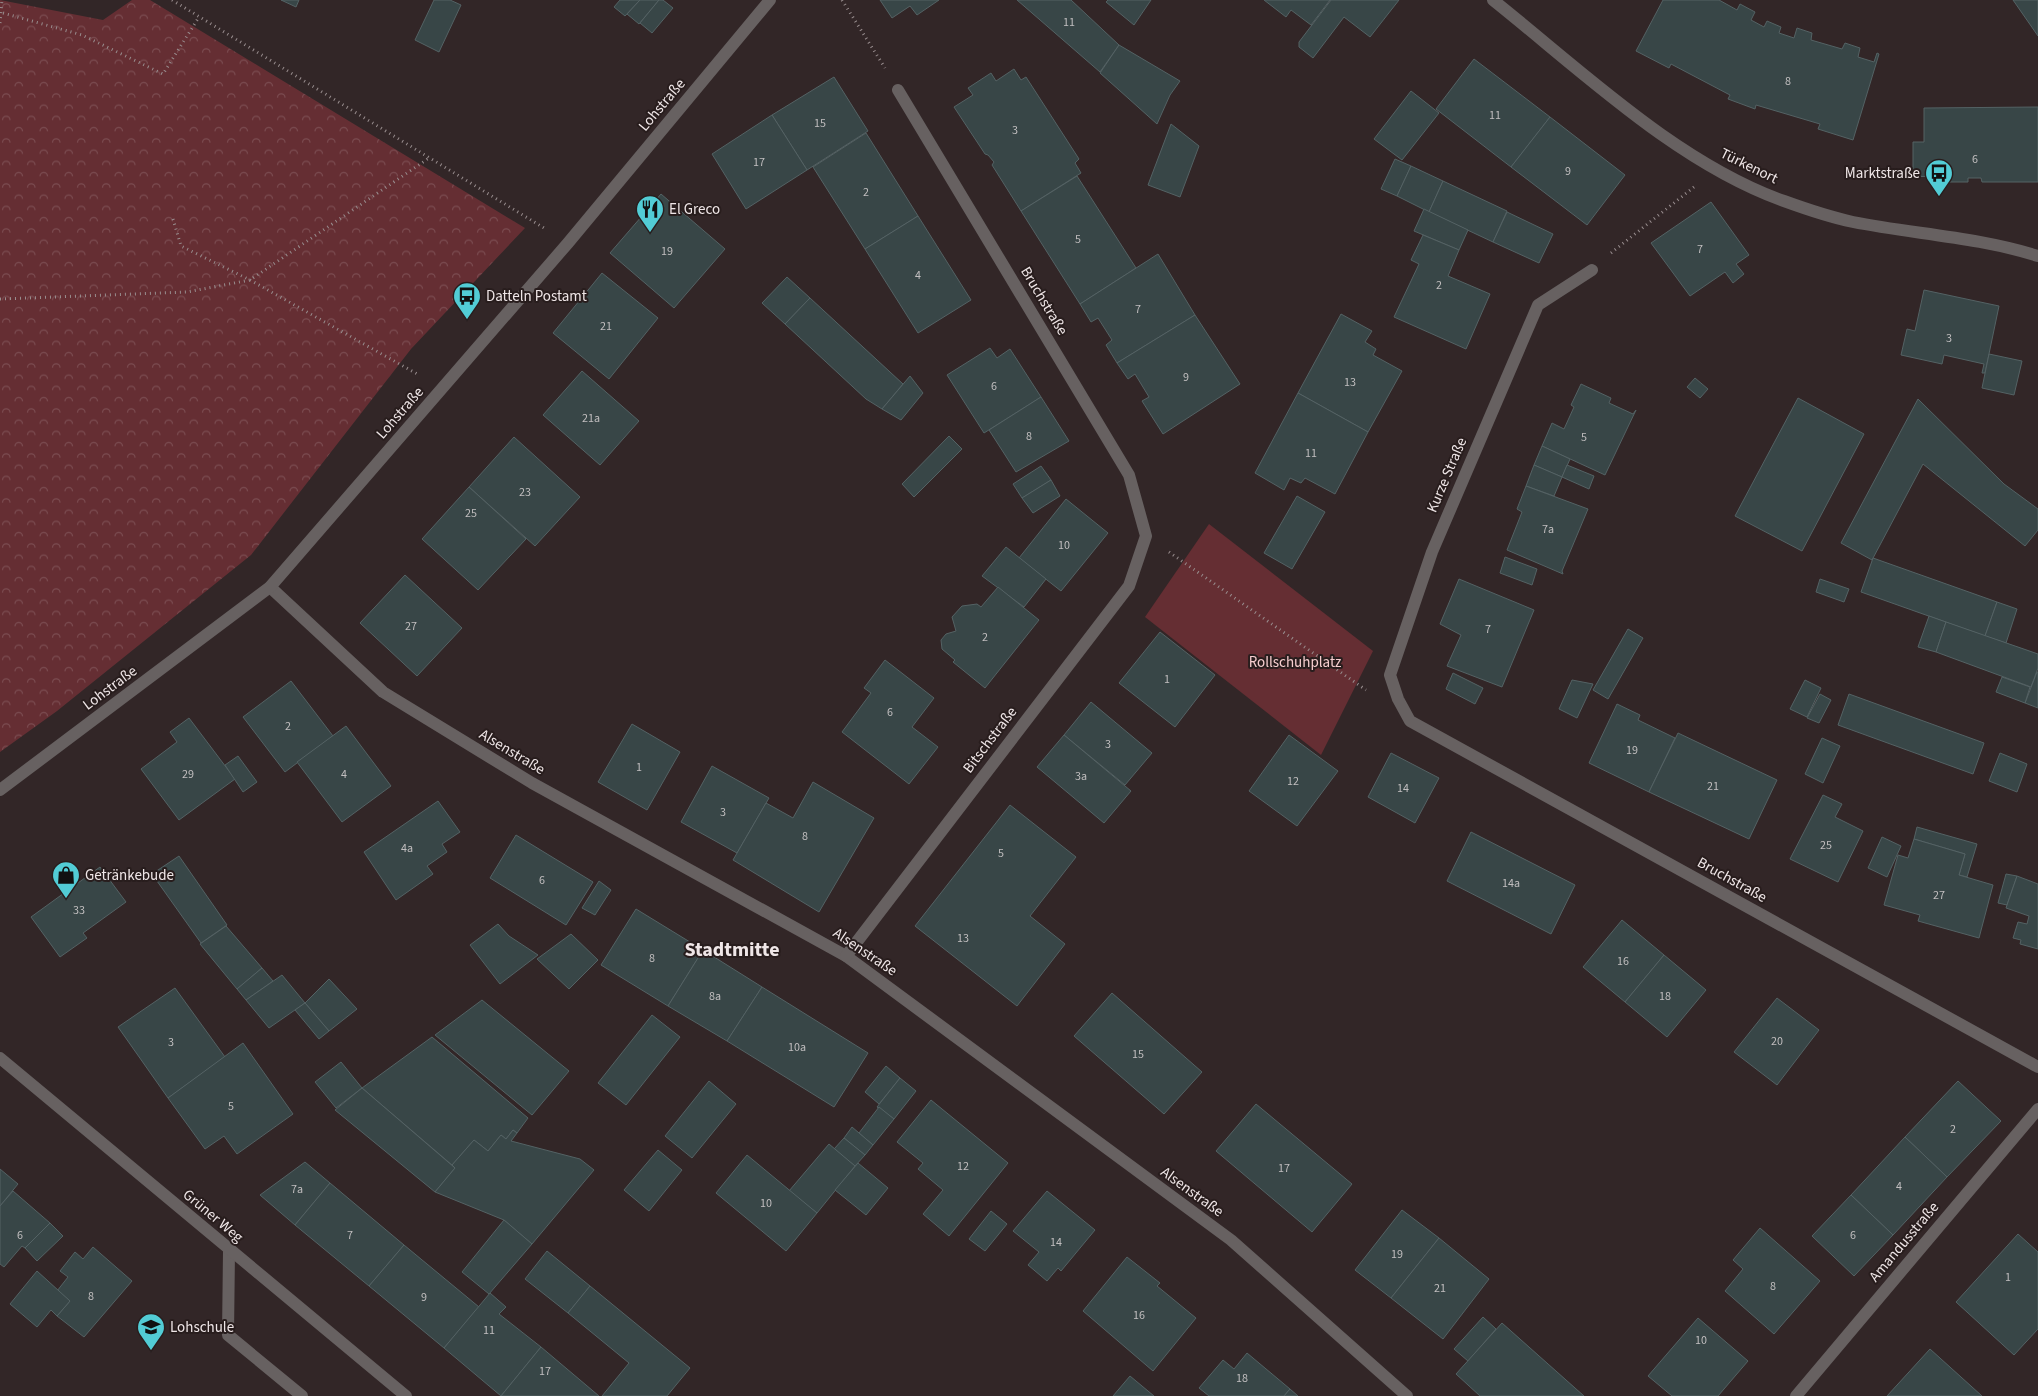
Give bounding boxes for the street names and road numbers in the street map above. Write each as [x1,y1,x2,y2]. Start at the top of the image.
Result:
street label: Lohstraße [634,74,690,136]
street label: Türkenort [1717,143,1781,189]
street label: Bruchstraße [1015,263,1073,339]
street label: Lohstraße [371,382,429,444]
street label: Kurze Straße [1422,434,1472,516]
street label: Lohstraße [79,661,141,715]
street label: Bitschstraße [958,702,1022,778]
street label: Alsenstraße [475,724,549,780]
street label: Bruchstraße [1693,852,1771,908]
street label: Alsenstraße [829,923,901,981]
street label: Alsenstraße [1156,1162,1228,1222]
street label: Grüner Weg [178,1184,248,1248]
street label: Amandusstraße [1864,1197,1944,1287]

